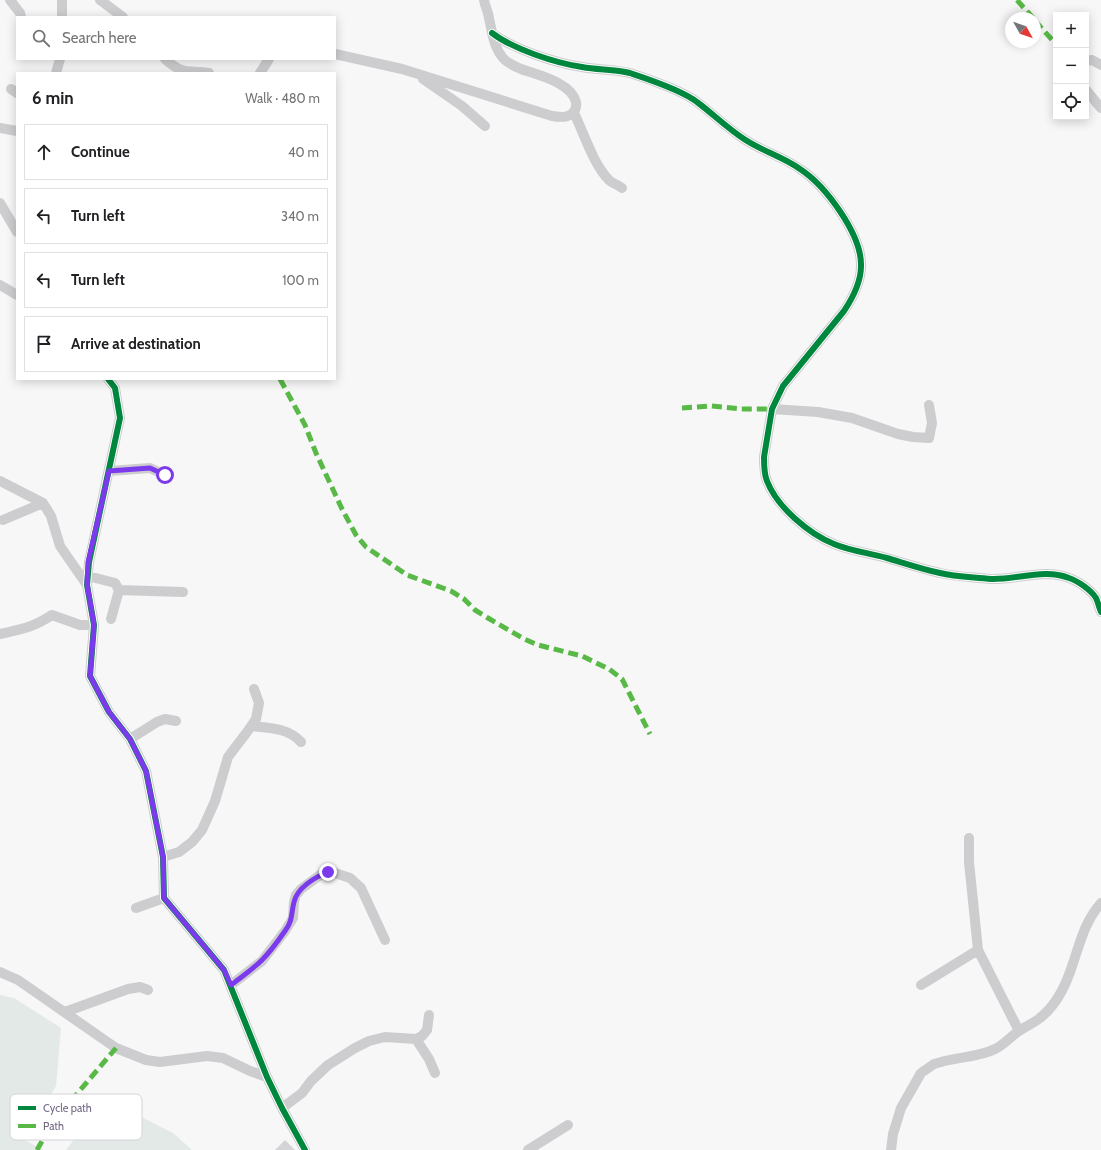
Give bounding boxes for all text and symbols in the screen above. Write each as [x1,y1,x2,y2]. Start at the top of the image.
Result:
north arrow [1005,12,1041,48]
map controls [1053,12,1089,120]
button: + [1053,12,1089,48]
search box [16,16,336,60]
icon: search [30,27,52,49]
text: Search here [62,29,137,47]
button: − [1053,48,1089,84]
button: locate [1053,84,1089,120]
text: 6 min [32,88,74,108]
text: Walk · 480 m [245,90,320,106]
icon: ahead [33,141,55,163]
text: Continue [71,143,130,161]
text: 40 m [288,144,319,160]
icon: left [33,205,55,227]
text: Turn left [71,207,125,225]
text: 340 m [281,208,319,224]
icon: left [33,269,55,291]
text: Turn left [71,271,125,289]
text: 100 m [282,272,319,288]
icon: arrive [33,333,55,355]
text: Arrive at destination [71,335,201,353]
route start [156,466,174,484]
route end [319,863,337,881]
legend [10,1094,142,1140]
text: Cycle path [43,1101,92,1115]
text: Path [43,1119,64,1133]

